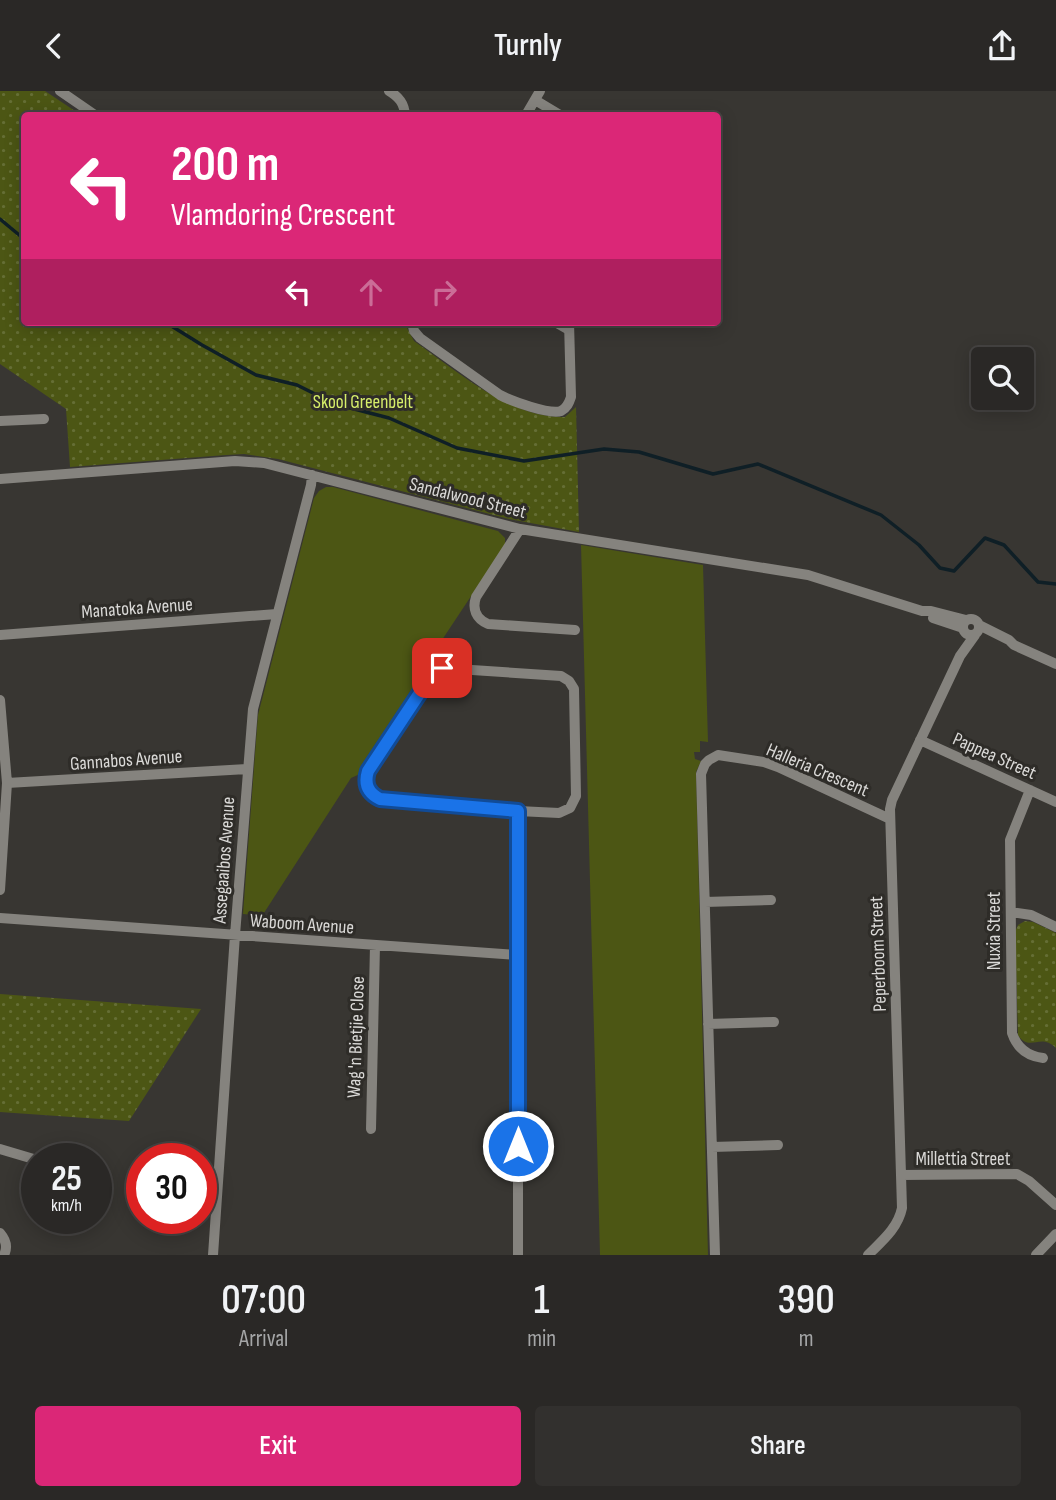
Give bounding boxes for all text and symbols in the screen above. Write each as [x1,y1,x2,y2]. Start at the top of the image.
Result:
text: Turnly [494,26,562,65]
icon: back [35,27,73,65]
icon: share [983,27,1021,65]
text: 200 m [171,136,279,195]
icon: left [56,140,147,231]
text: Vlamdoring Crescent [171,196,395,235]
icon: left [279,273,317,311]
icon: ahead [352,273,390,311]
icon: right [425,273,463,311]
map controls [971,347,1034,410]
button: search [971,347,1034,410]
park label: Skool Greenbelt [313,391,413,414]
street label: Sandalwood Street [407,473,529,524]
street label: Manatoka Avenue [81,593,194,624]
pin [412,638,472,698]
icon: arrive [423,649,461,687]
street label: Pappea Street [949,728,1040,785]
street label: Halleria Crescent [763,739,872,802]
street label: Gannabos Avenue [69,745,183,776]
street label: Assegaaibos Avenue [209,796,240,925]
street label: Nuxia Street [983,891,1006,970]
street label: Peperboom Street [865,896,892,1012]
street label: Waboom Avenue [249,909,355,940]
street label: Wag 'n Bietjie Close [343,976,370,1098]
position arrow [481,1109,555,1183]
speed limit sign: 30 [126,1143,217,1234]
street label: Millettia Street [915,1148,1011,1171]
text: 25 [51,1158,82,1201]
text: km/h [51,1195,82,1216]
text: 07:00 [221,1275,306,1326]
text: 1 [534,1275,550,1326]
text: 390 [777,1275,835,1326]
text: Arrival [239,1325,288,1353]
text: min [527,1325,556,1353]
text: m [799,1325,813,1353]
button: Exit [35,1406,521,1486]
button: Share [535,1406,1021,1486]

